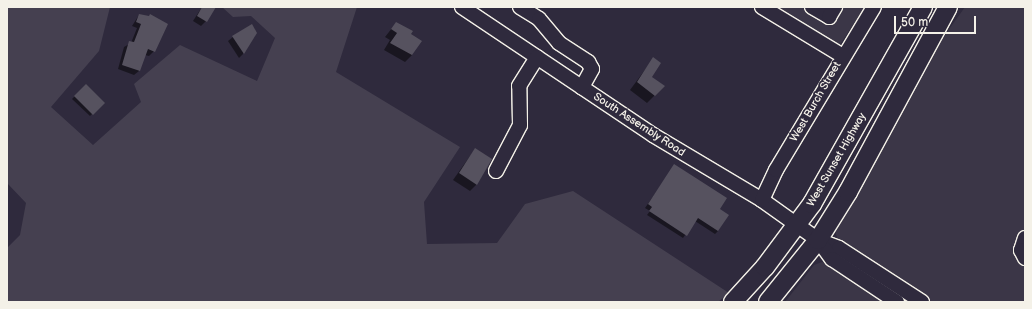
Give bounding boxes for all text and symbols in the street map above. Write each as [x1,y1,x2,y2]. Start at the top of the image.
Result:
scale bar [896,8,978,34]
text: 50 m [901,15,928,30]
street label: West Burch Street [788,60,844,144]
street label: South Assembly Road [590,90,688,160]
street label: West Sunset Highway [805,111,869,209]

